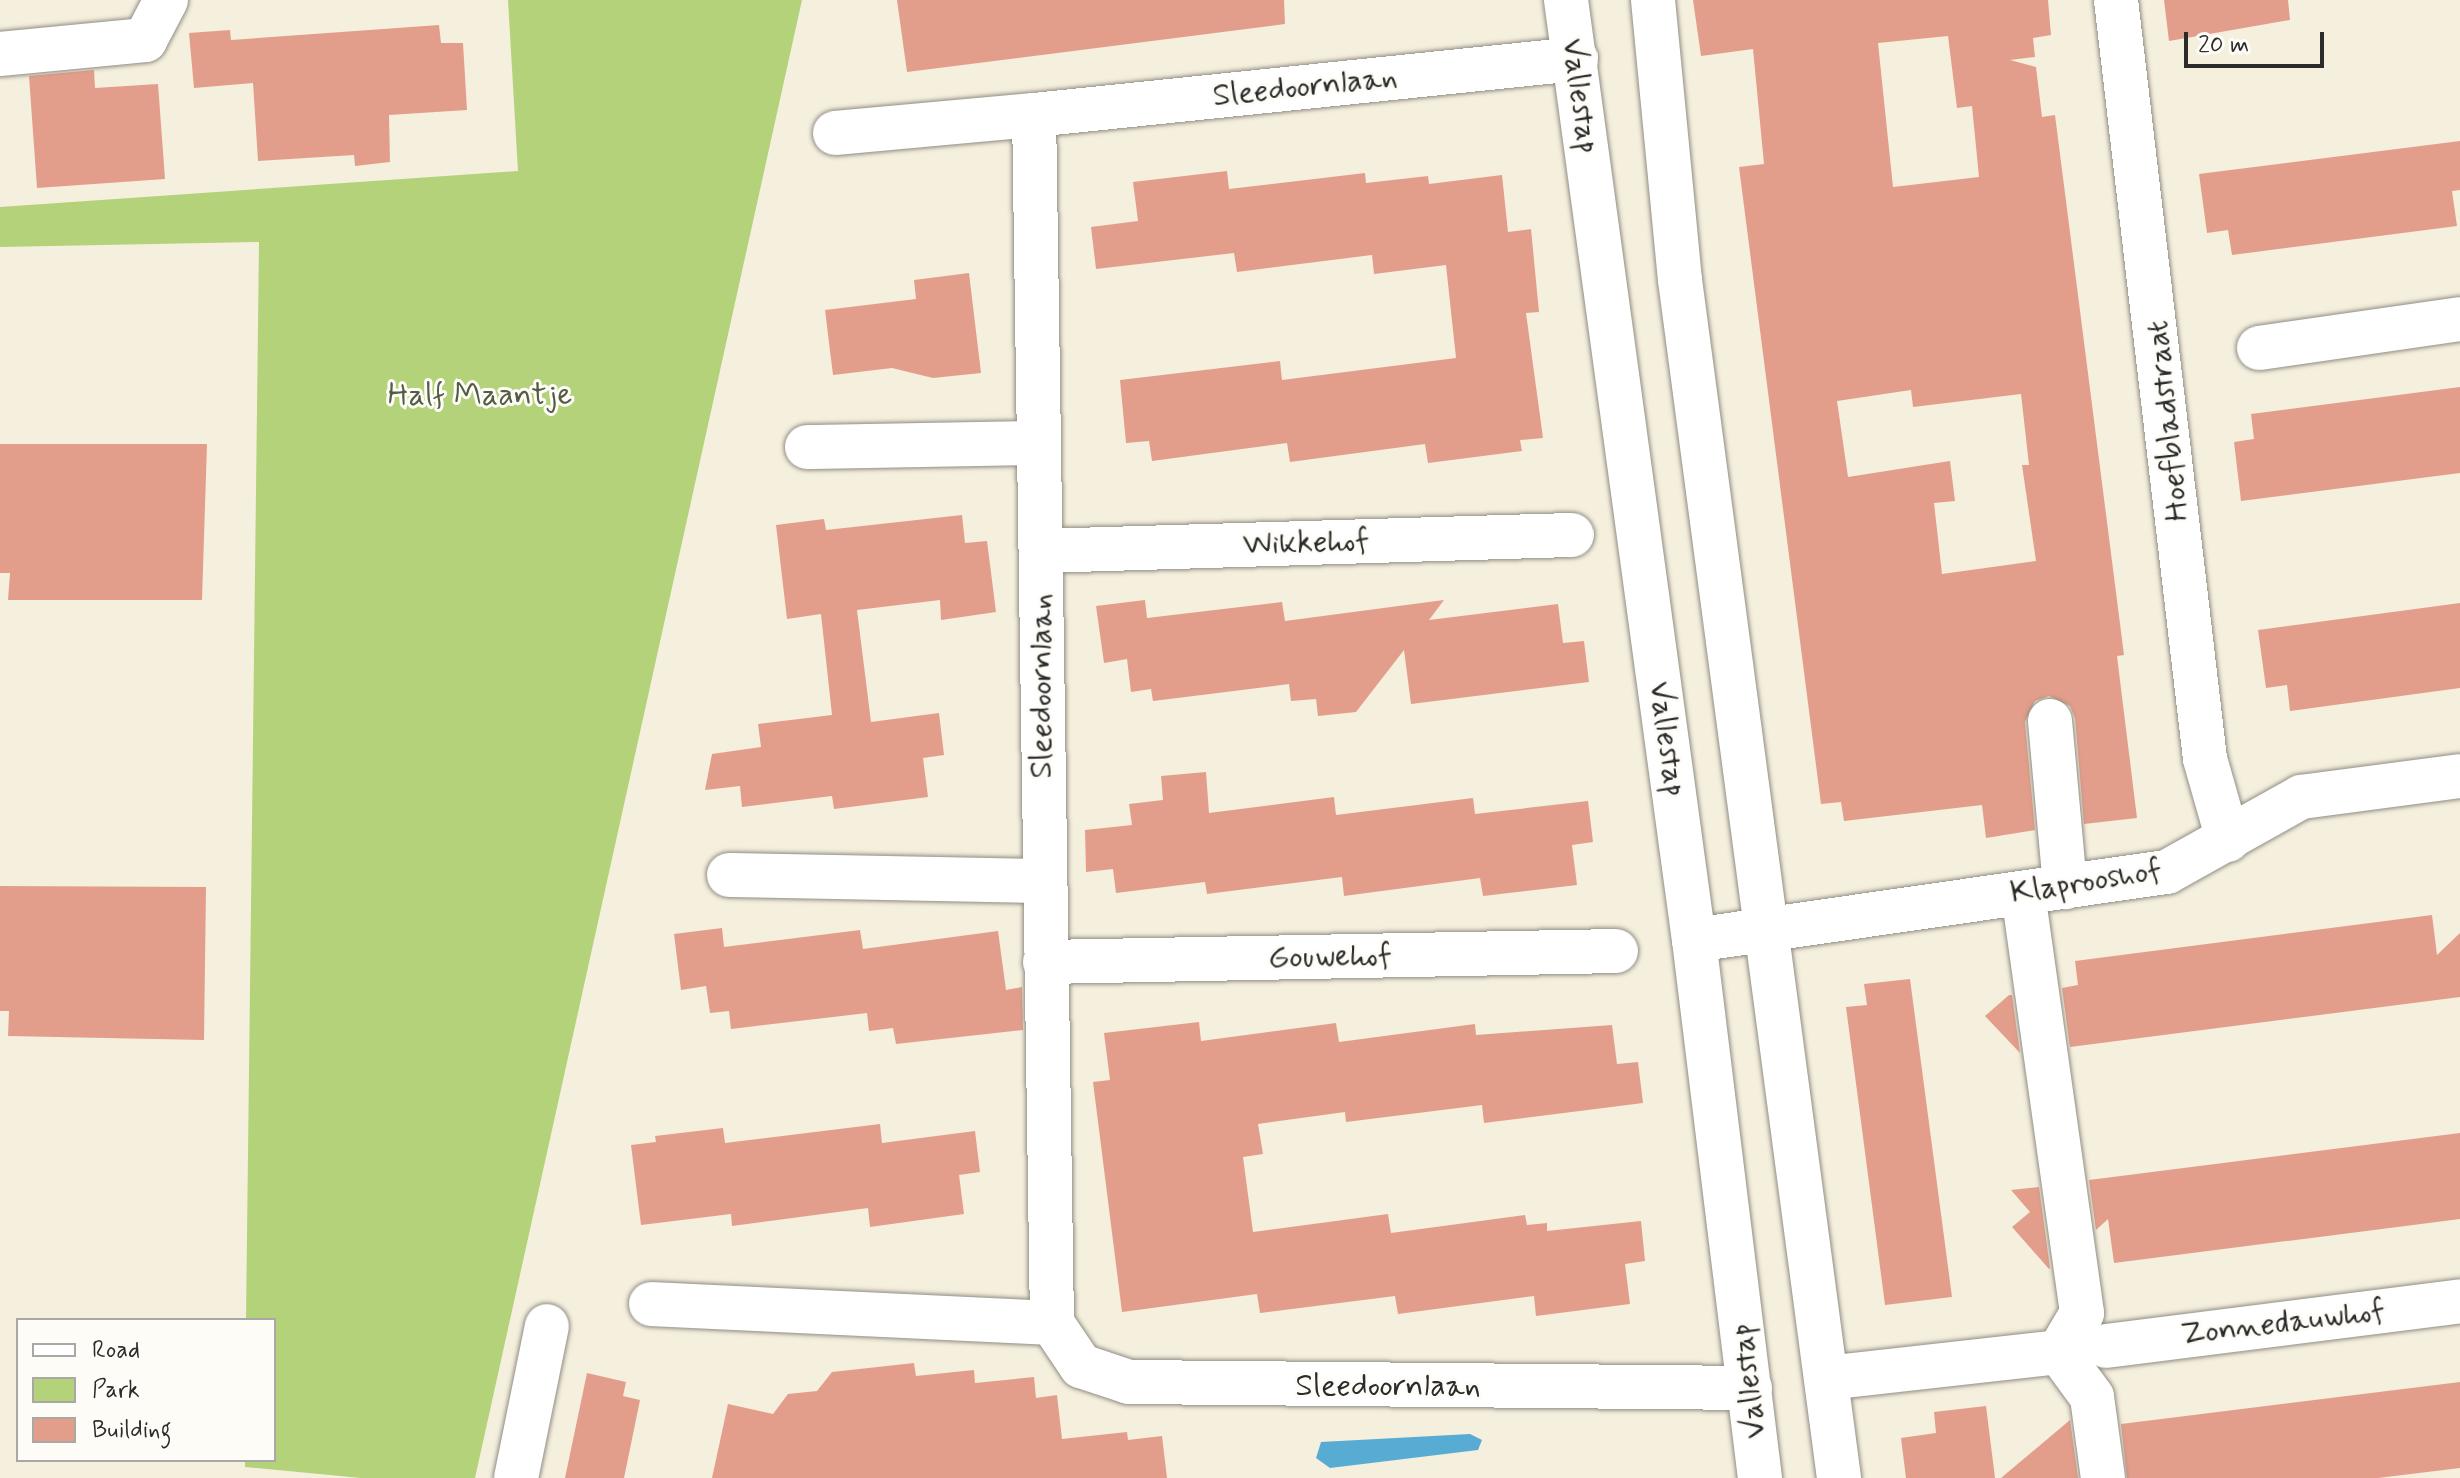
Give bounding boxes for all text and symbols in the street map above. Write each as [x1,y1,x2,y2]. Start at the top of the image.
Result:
scale bar [2188,16,2328,66]
text: 20 m [2198,30,2249,61]
street label: Vallestap [1553,36,1607,156]
street label: Sleedoornlaan [1211,58,1399,116]
street label: Hoefbladstraat [2138,319,2198,523]
park label: Half Maantje [388,376,572,414]
street label: Wikkehof [1242,522,1370,564]
street label: Sleedoornlaan [1023,593,1061,779]
street label: Vallestap [1640,679,1694,799]
street label: Klaprooshof [2008,851,2164,913]
street label: Gouwehof [1268,937,1392,977]
street label: Zonnedauwhof [2179,1291,2387,1355]
legend [16,1318,276,1462]
street label: Vallestap [1723,1321,1775,1441]
text: Road [92,1335,140,1366]
street label: Sleedoornlaan [1295,1367,1481,1405]
text: Park [92,1375,140,1406]
text: Building [92,1415,172,1446]

